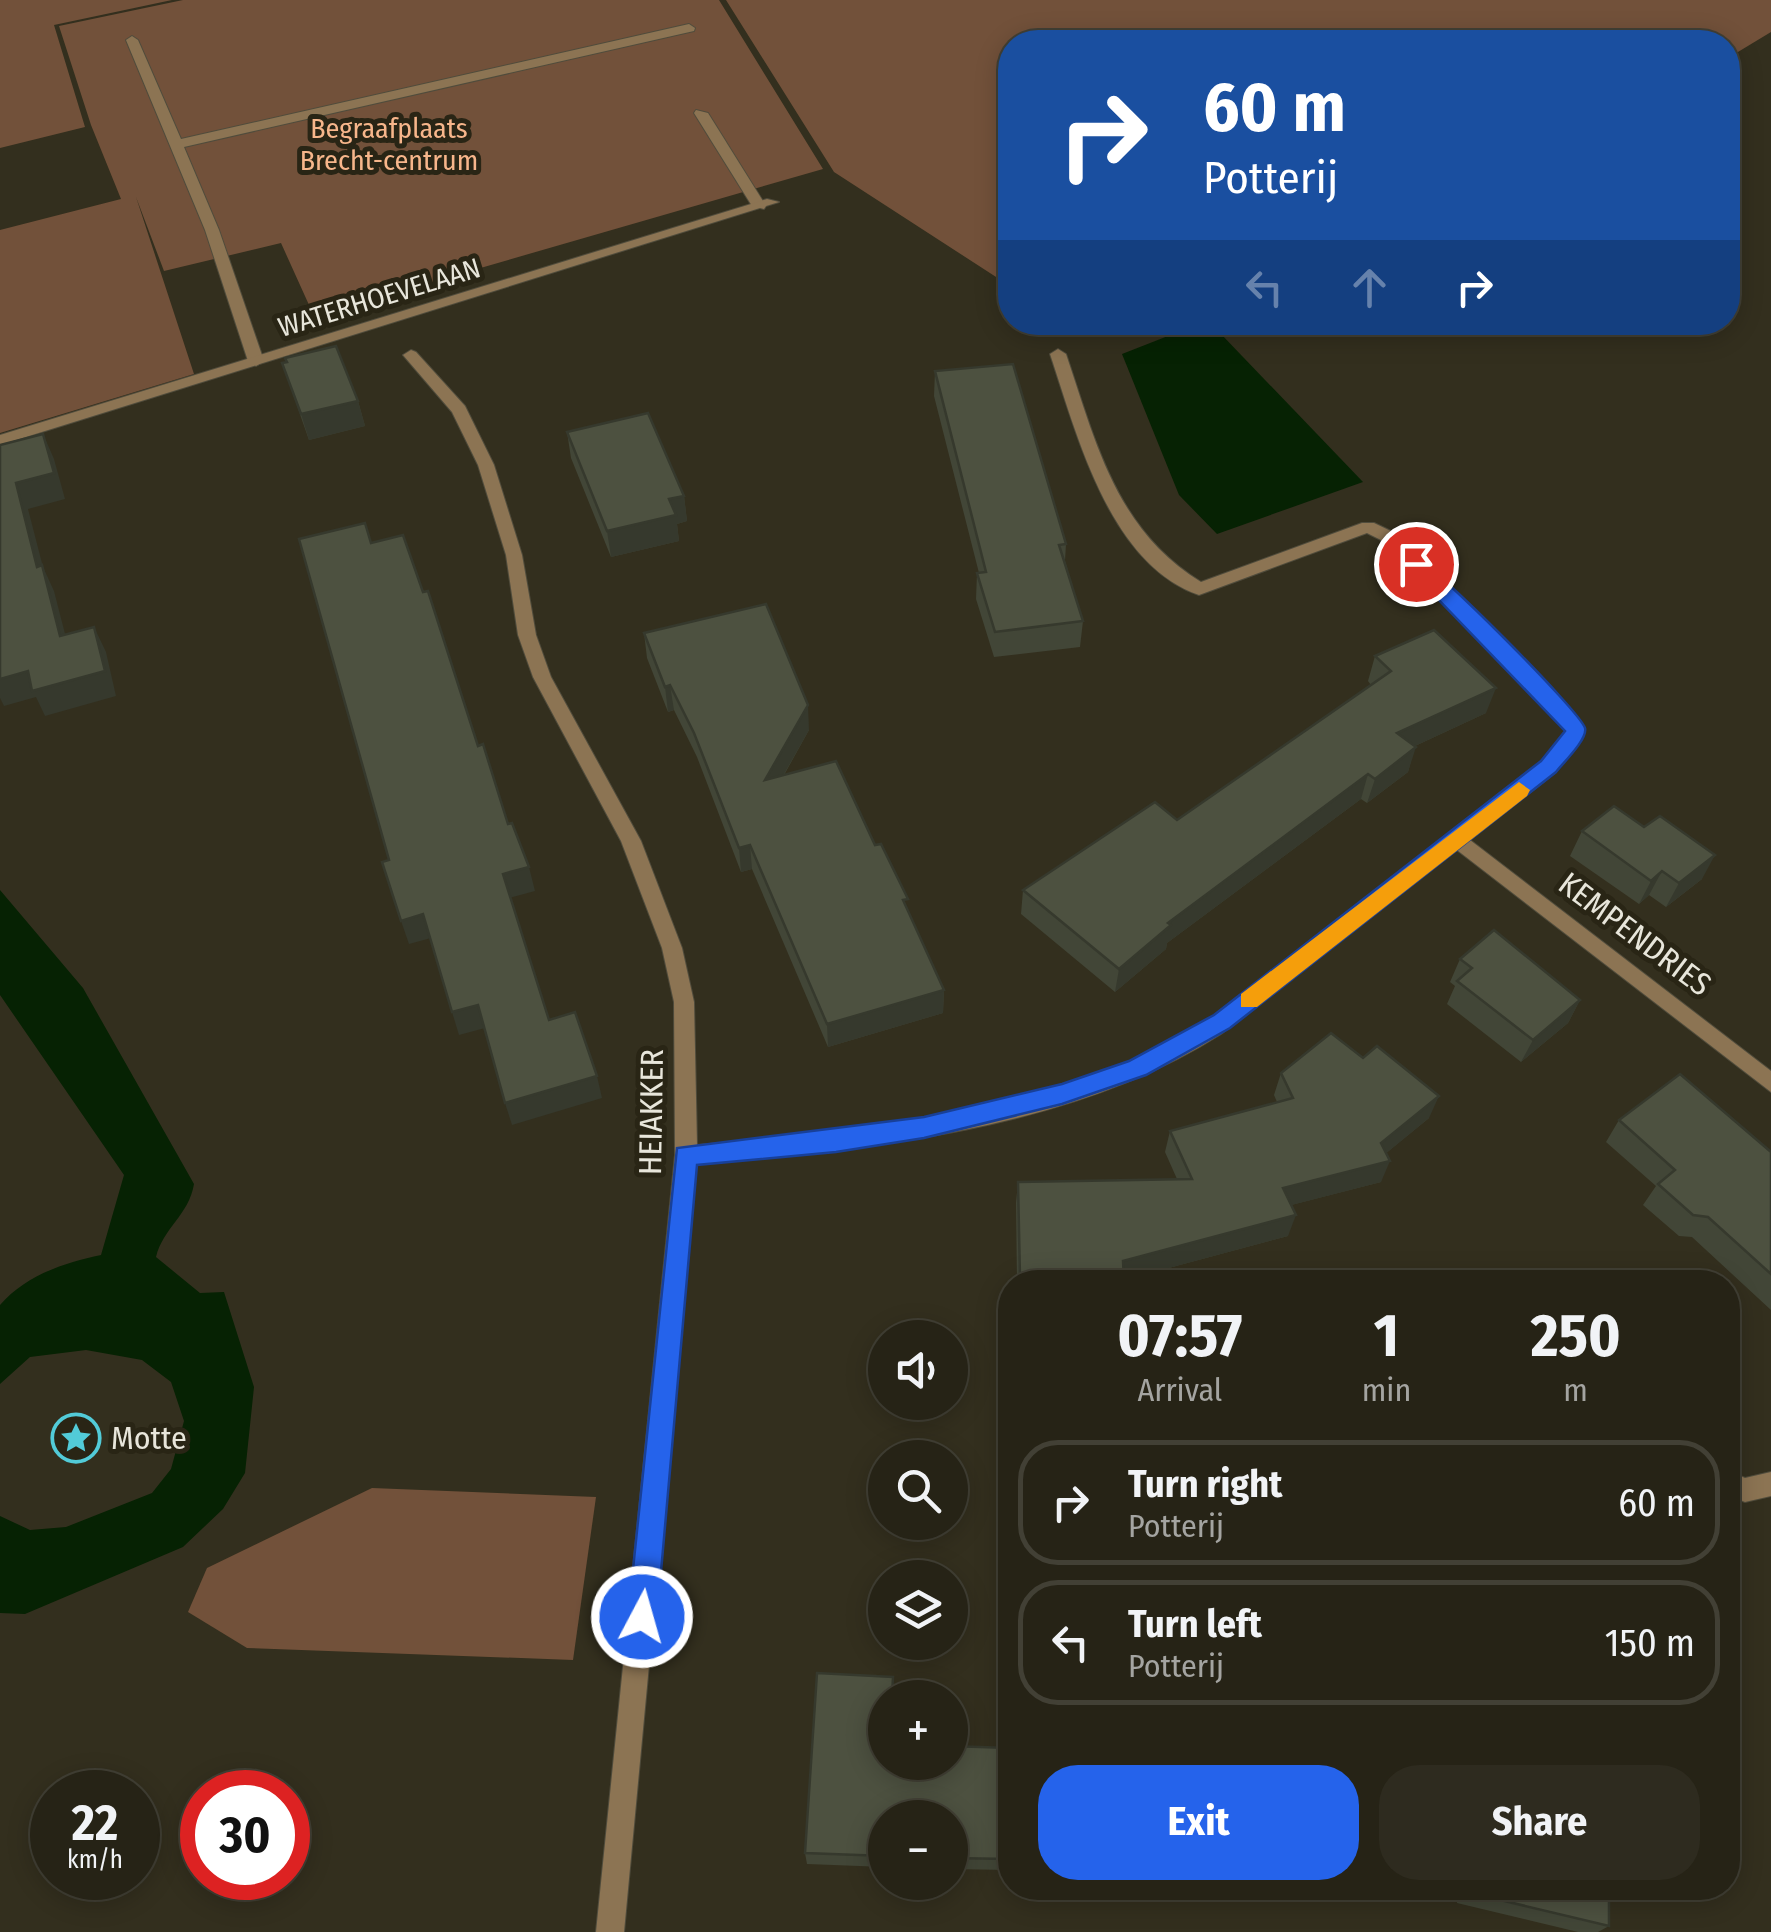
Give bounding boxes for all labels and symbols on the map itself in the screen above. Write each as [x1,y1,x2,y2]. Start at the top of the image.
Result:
park label: Begraafplaats Brecht-centrum [300,112,478,177]
street label: WATERHOEVELAAN [274,251,484,344]
pin [1374,522,1459,607]
street label: KEMPENDRIES [1551,864,1719,1004]
street label: HEIAKKER [631,1049,671,1175]
place icon: Motte [50,1412,102,1464]
place label: Motte [111,1419,187,1457]
position arrow [590,1565,694,1669]
speed limit sign: 30 [180,1770,310,1900]

